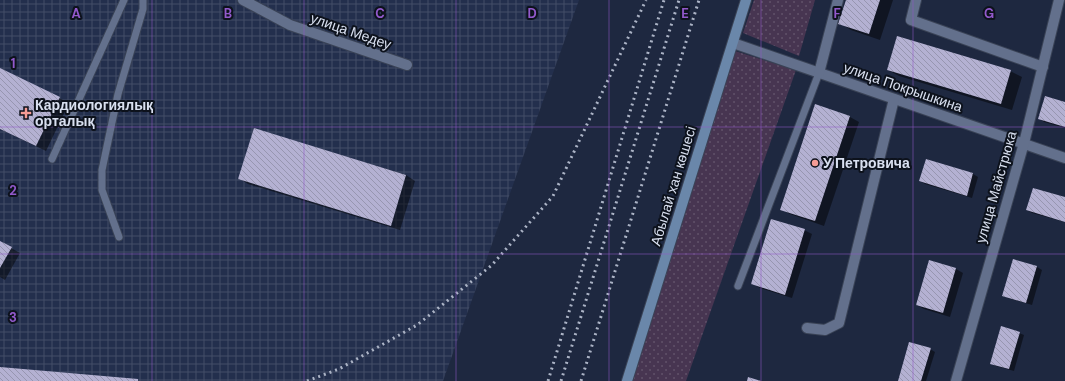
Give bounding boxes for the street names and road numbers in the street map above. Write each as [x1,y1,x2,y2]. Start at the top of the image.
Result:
street label: улица Медеу [308,9,394,53]
street label: улица Покрышкина [841,58,965,116]
street label: Абылай хан көшесі [646,124,700,248]
street label: улица Майстрюка [971,129,1021,245]

